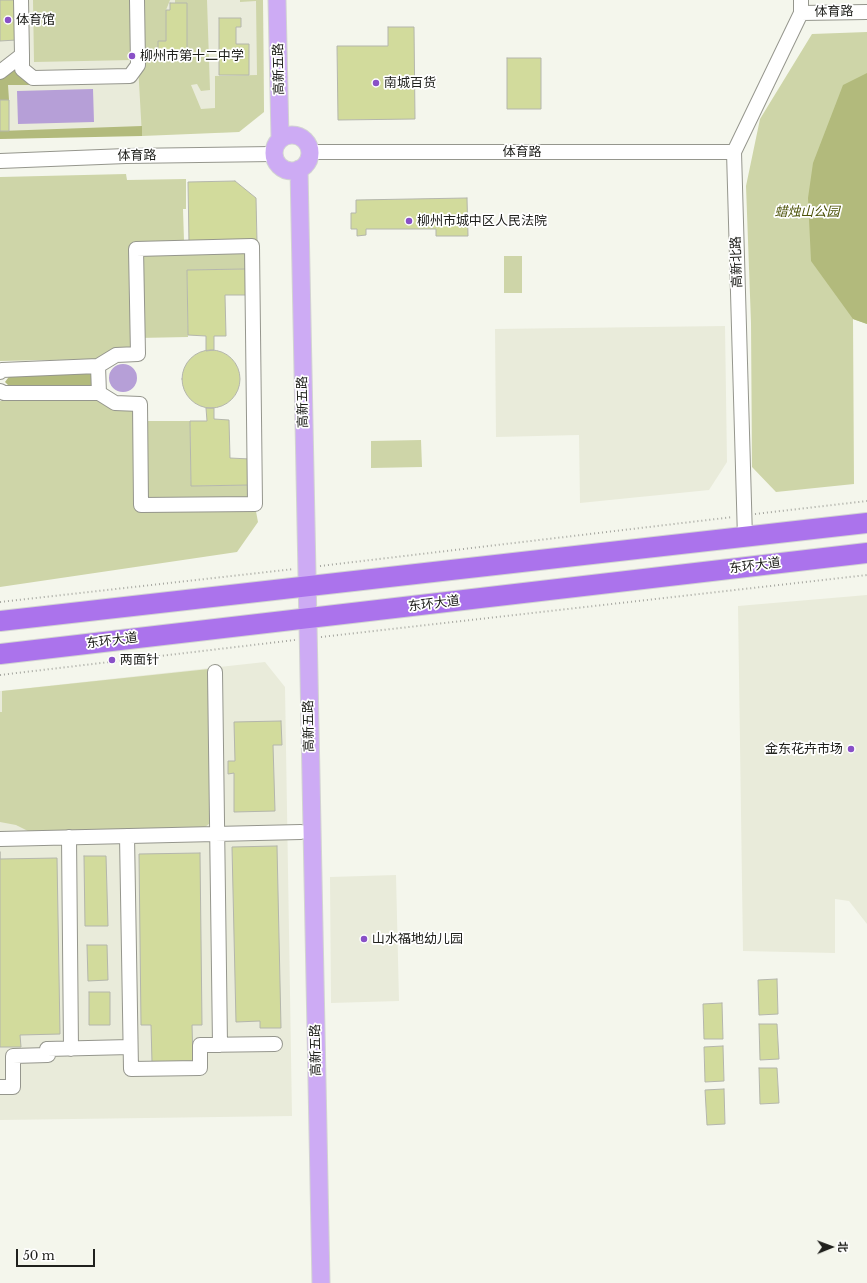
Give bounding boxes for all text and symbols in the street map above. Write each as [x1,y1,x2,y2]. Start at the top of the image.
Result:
street label: 体育路 [814,4,854,20]
place label: 体育馆 [16,12,55,28]
marker: 体育馆 [3,15,13,25]
street label: 高新五路 [271,43,287,95]
place label: 柳州市第十二中学 [140,48,244,64]
marker: 柳州市第十二中学 [127,51,137,61]
place label: 南城百货 [384,75,436,91]
marker: 南城百货 [371,78,381,88]
street label: 体育路 [503,144,541,160]
street label: 体育路 [117,148,157,164]
park label: 蜡烛山公园 [775,204,839,220]
place label: 柳州市城中区人民法院 [417,213,547,229]
marker: 柳州市城中区人民法院 [404,216,414,226]
street label: 高新北路 [728,236,746,288]
street label: 高新五路 [295,376,311,428]
street label: 东环大道 [728,555,782,577]
street label: 东环大道 [407,593,461,615]
street label: 东环大道 [85,630,139,652]
place label: 两面针 [120,652,159,668]
marker: 两面针 [107,655,117,665]
street label: 高新五路 [301,700,317,752]
place label: 金东花卉市场 [765,741,843,757]
marker: 金东花卉市场 [846,744,856,754]
place label: 山水福地幼儿园 [372,931,463,947]
marker: 山水福地幼儿园 [359,934,369,944]
street label: 高新五路 [308,1024,324,1076]
north arrow [811,1227,851,1267]
scale bar [18,1241,97,1267]
text: 北 [836,1241,850,1252]
text: 50 m [23,1248,55,1263]

